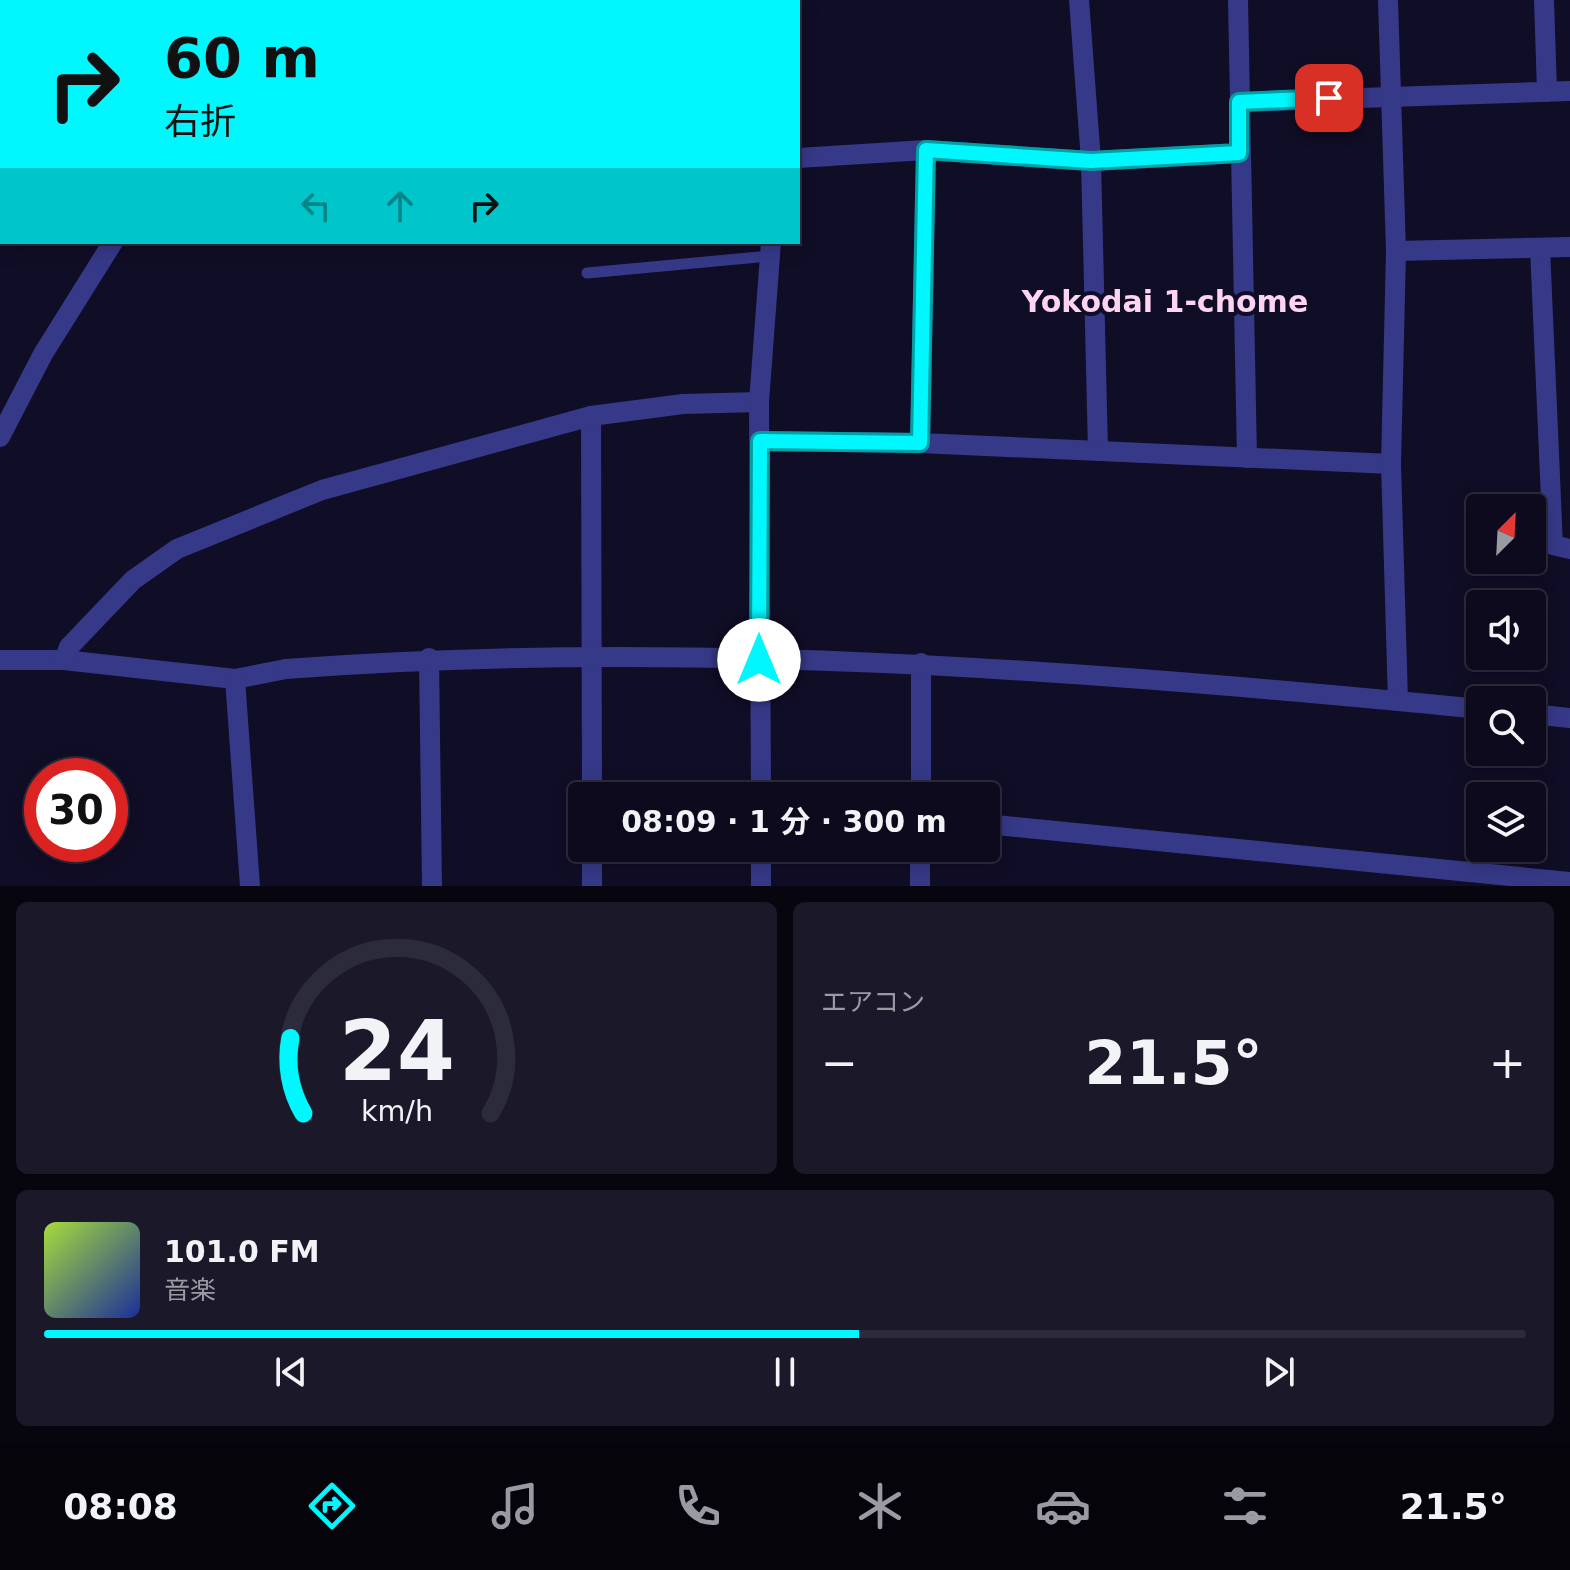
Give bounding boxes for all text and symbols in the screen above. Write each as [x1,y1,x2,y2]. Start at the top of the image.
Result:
text: 60 m [164,25,320,90]
icon: right [32,32,136,136]
pin [1295,64,1363,132]
icon: arrive [1307,76,1351,120]
text: 右折 [164,101,236,142]
icon: left [294,184,338,228]
icon: ahead [378,184,422,228]
icon: right [462,184,506,228]
district label: Yokodai 1-chome [1021,284,1308,319]
north arrow [1466,494,1546,574]
map controls [1466,494,1546,862]
button: sound [1466,590,1546,670]
position arrow [717,618,801,702]
button: search [1466,686,1546,766]
speed limit sign: 30 [24,758,128,862]
button: layers [1466,782,1546,862]
text: 08:09 · 1 分 · 300 m [621,804,947,839]
text: エアコン [821,987,925,1017]
text: 24 [339,1003,454,1100]
text: 21.5° [1084,1028,1263,1098]
text: − [821,1037,858,1088]
text: + [1489,1037,1526,1088]
text: km/h [360,1094,433,1128]
text: 101.0 FM [164,1234,320,1269]
text: 音楽 [164,1275,216,1305]
icon: previous [269,1350,313,1394]
icon: pause [763,1350,807,1394]
icon: next [1257,1350,1301,1394]
icon: directions [304,1478,360,1534]
icon: music [487,1478,543,1534]
icon: phone [670,1478,726,1534]
icon: climate [852,1478,908,1534]
icon: car [1035,1478,1091,1534]
icon: filters [1217,1478,1273,1534]
text: 08:08 [63,1486,178,1527]
text: 21.5° [1400,1486,1507,1527]

